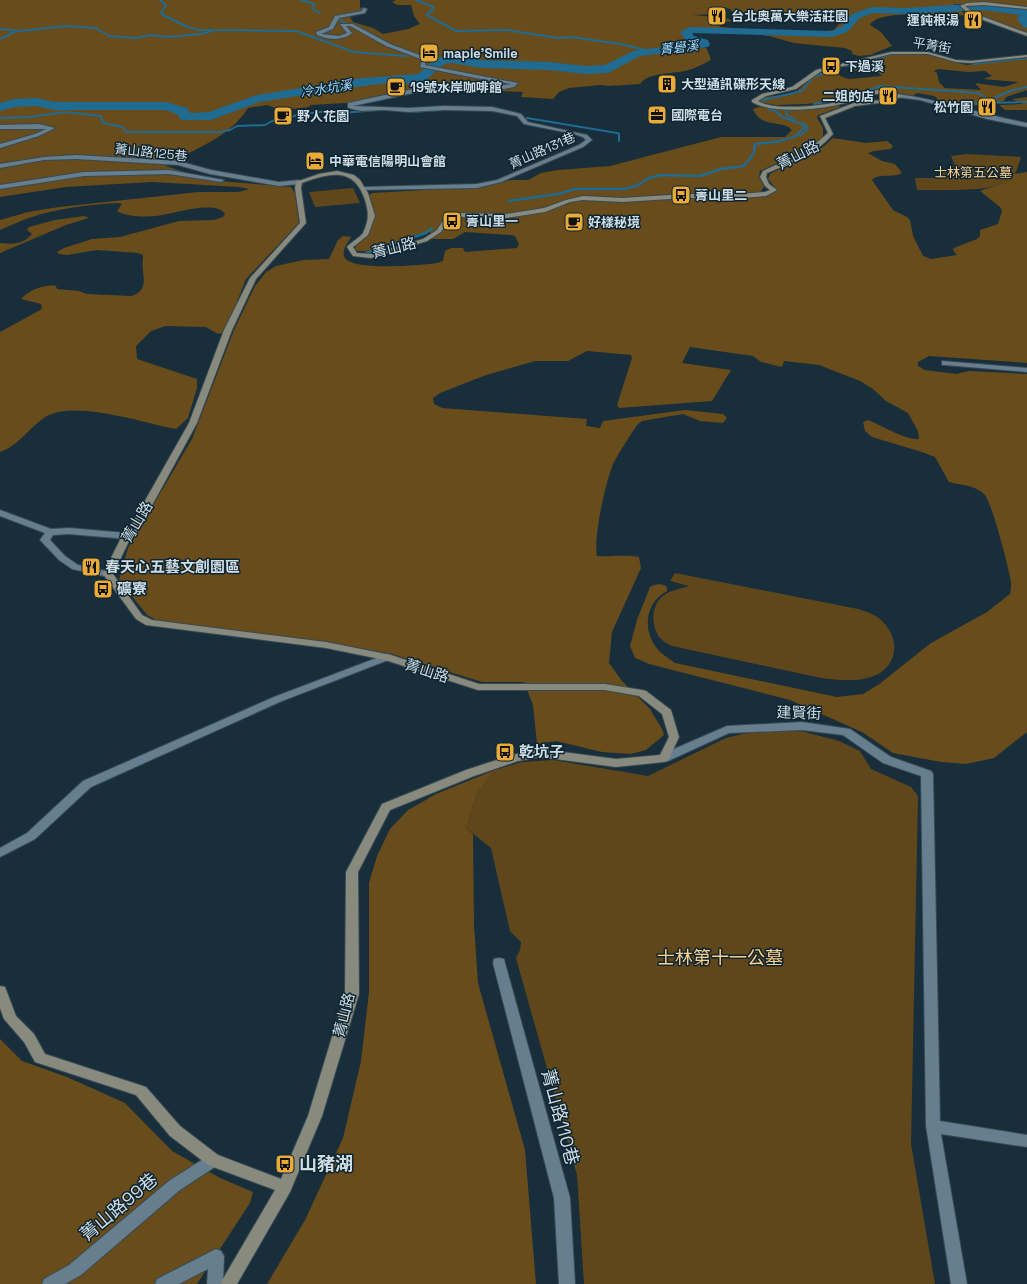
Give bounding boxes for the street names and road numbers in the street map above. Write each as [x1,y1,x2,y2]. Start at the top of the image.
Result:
street label: 平菁街 [911,34,953,57]
street label: 菁山路131巷 [507,128,578,173]
street label: 菁山路 [773,136,822,173]
street label: 菁山路125巷 [114,140,188,165]
street label: 菁山路 [370,233,418,262]
street label: 菁山路 [117,498,156,546]
street label: 菁山路 [403,655,451,687]
street label: 建賢街 [776,702,822,723]
street label: 菁山路 [329,991,358,1039]
street label: 菁山路110巷 [537,1066,584,1167]
street label: 菁山路99巷 [75,1168,162,1246]

